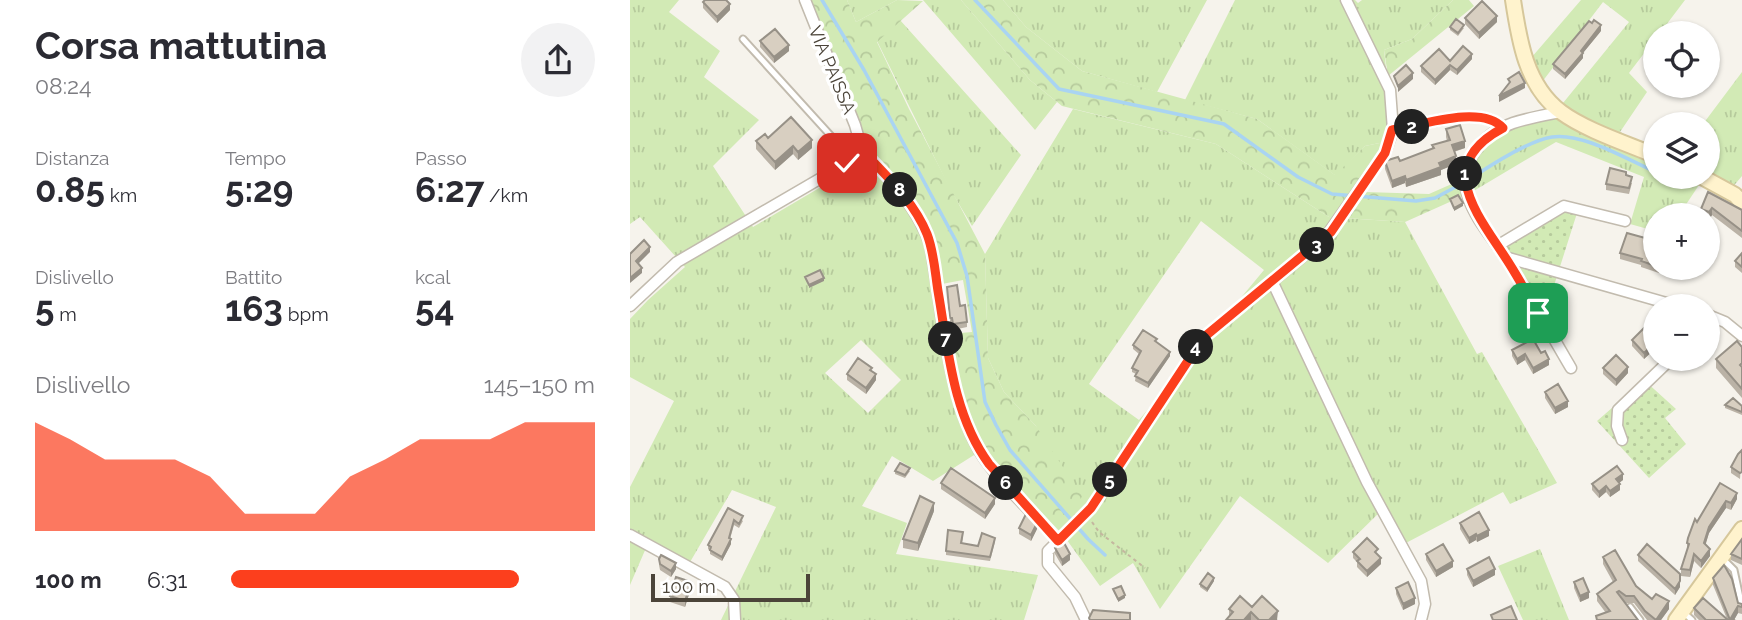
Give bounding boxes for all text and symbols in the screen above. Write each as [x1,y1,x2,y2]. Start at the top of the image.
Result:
map controls [1643,21,1720,371]
button: locate [1643,21,1720,98]
text: Corsa mattutina [35,23,327,68]
button: share [521,23,595,97]
street label: VIA PAISSA [805,23,860,117]
text: 08:24 [35,72,92,99]
pin: 2 [1394,110,1430,144]
button: layers [1643,112,1720,189]
text: 2 [1406,115,1417,137]
pin [817,133,877,193]
icon: check [828,144,866,182]
text: Distanza [35,147,109,169]
text: Tempo [225,147,286,169]
text: Passo [415,147,467,169]
pin: 1 [1448,156,1482,192]
text: 1 [1460,162,1469,184]
text: 0.85 [35,169,105,210]
text: 5:29 [225,169,293,210]
text: 6:27 [415,169,484,210]
pin: 8 [882,172,918,208]
text: 8 [894,178,905,200]
text: km [105,184,137,206]
text: /km [484,184,528,206]
button: + [1643,203,1720,280]
pin: 3 [1300,228,1334,262]
text: 3 [1311,233,1322,255]
text: Dislivello [35,266,114,288]
text: Battito [225,266,282,288]
text: kcal [415,266,451,288]
pin [1508,283,1568,343]
text: 5 [35,288,54,329]
text: 163 [225,288,283,329]
text: 54 [415,288,454,329]
icon: arrive [1519,294,1557,332]
button: − [1643,294,1720,371]
text: m [54,303,77,325]
text: bpm [283,303,329,325]
pin: 7 [928,322,964,356]
text: 7 [940,327,951,349]
pin: 4 [1178,330,1214,364]
text: 4 [1190,335,1201,357]
text: Dislivello [35,371,130,398]
text: 145–150 m [484,371,595,398]
pin: 5 [1092,462,1128,498]
pin: 6 [988,466,1024,500]
text: 5 [1104,468,1115,490]
text: 6 [1000,471,1011,493]
text: 100 m [35,566,102,593]
text: 6:31 [147,566,187,593]
scale bar [651,571,810,603]
text: 100 m [662,575,716,597]

